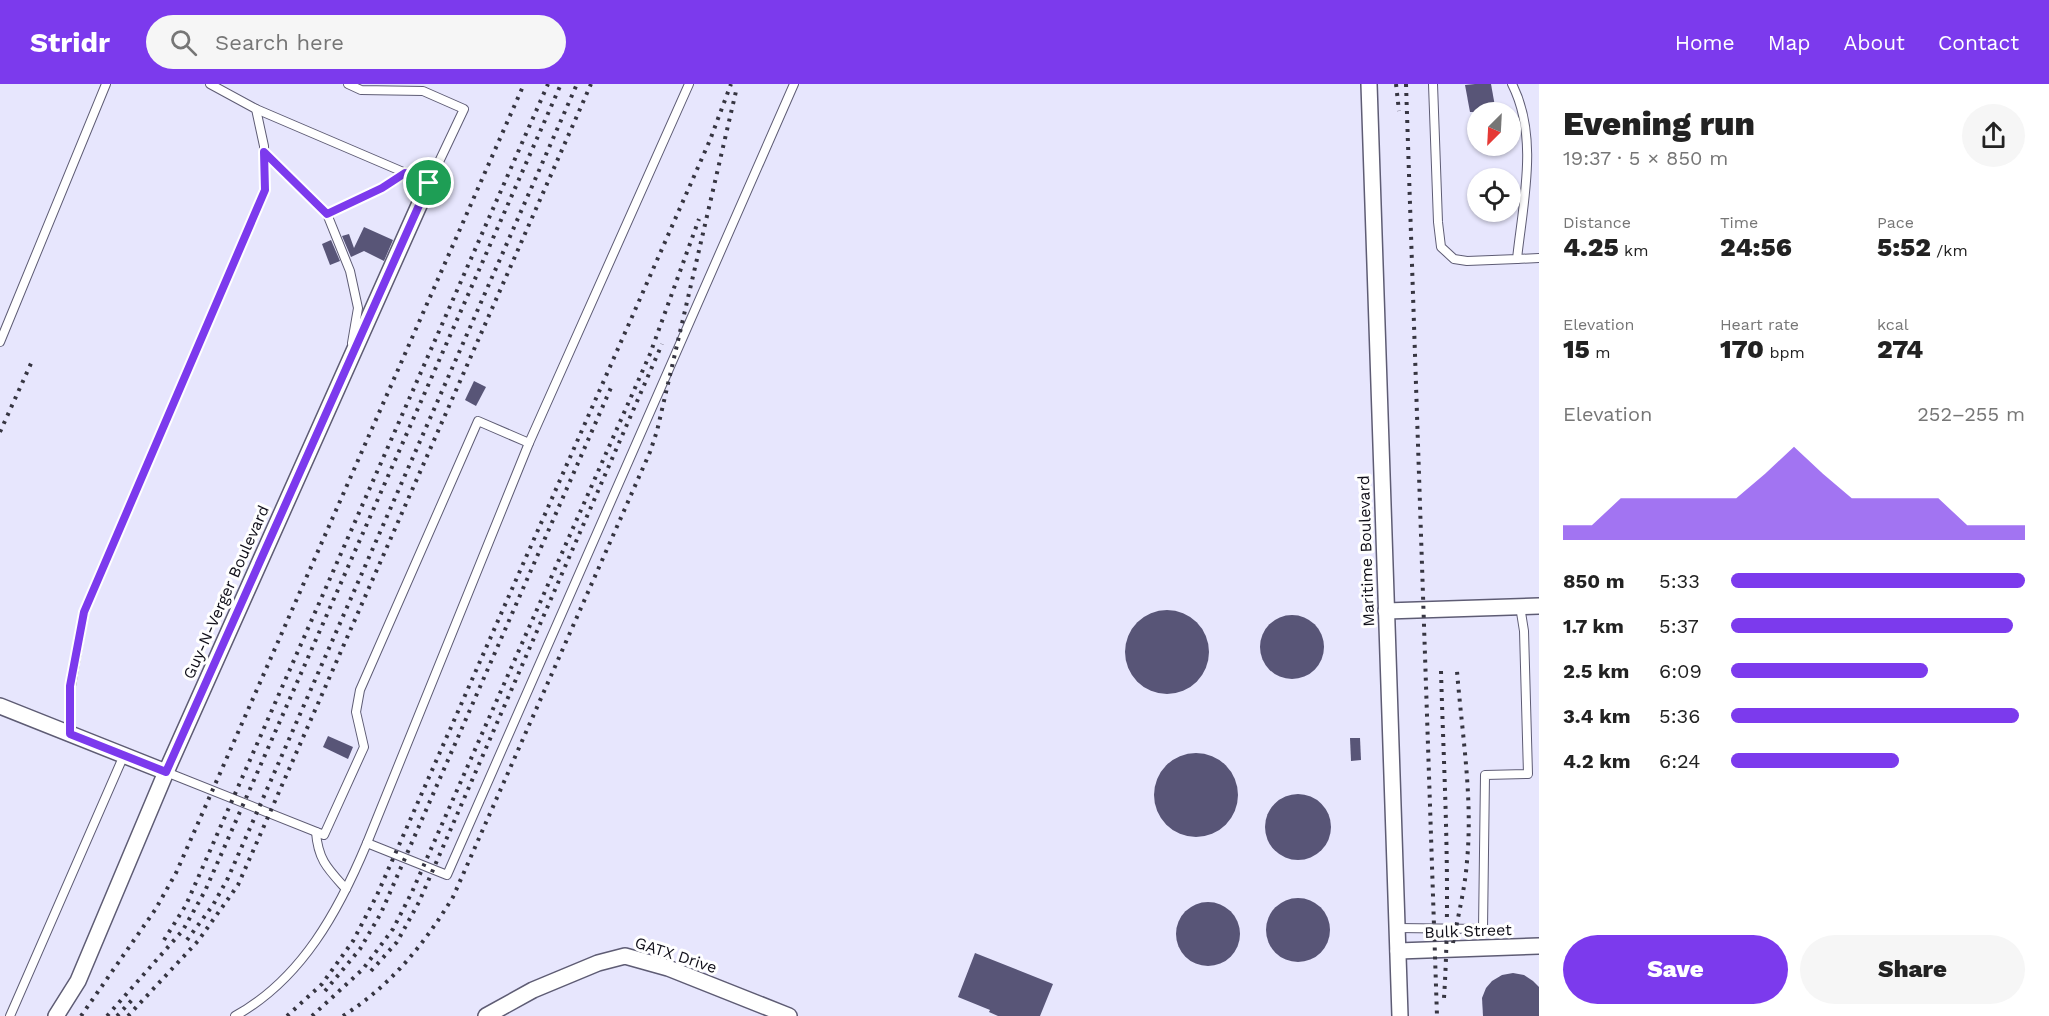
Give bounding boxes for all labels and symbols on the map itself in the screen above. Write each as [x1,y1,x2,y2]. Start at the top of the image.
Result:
north arrow [1467,102,1521,156]
pin [403,157,454,208]
street label: Maritime Boulevard [1354,475,1378,627]
street label: Guy-N-Verger Boulevard [179,502,273,682]
street label: Bulk Street [1424,920,1512,942]
street label: GATX Drive [633,933,719,977]

